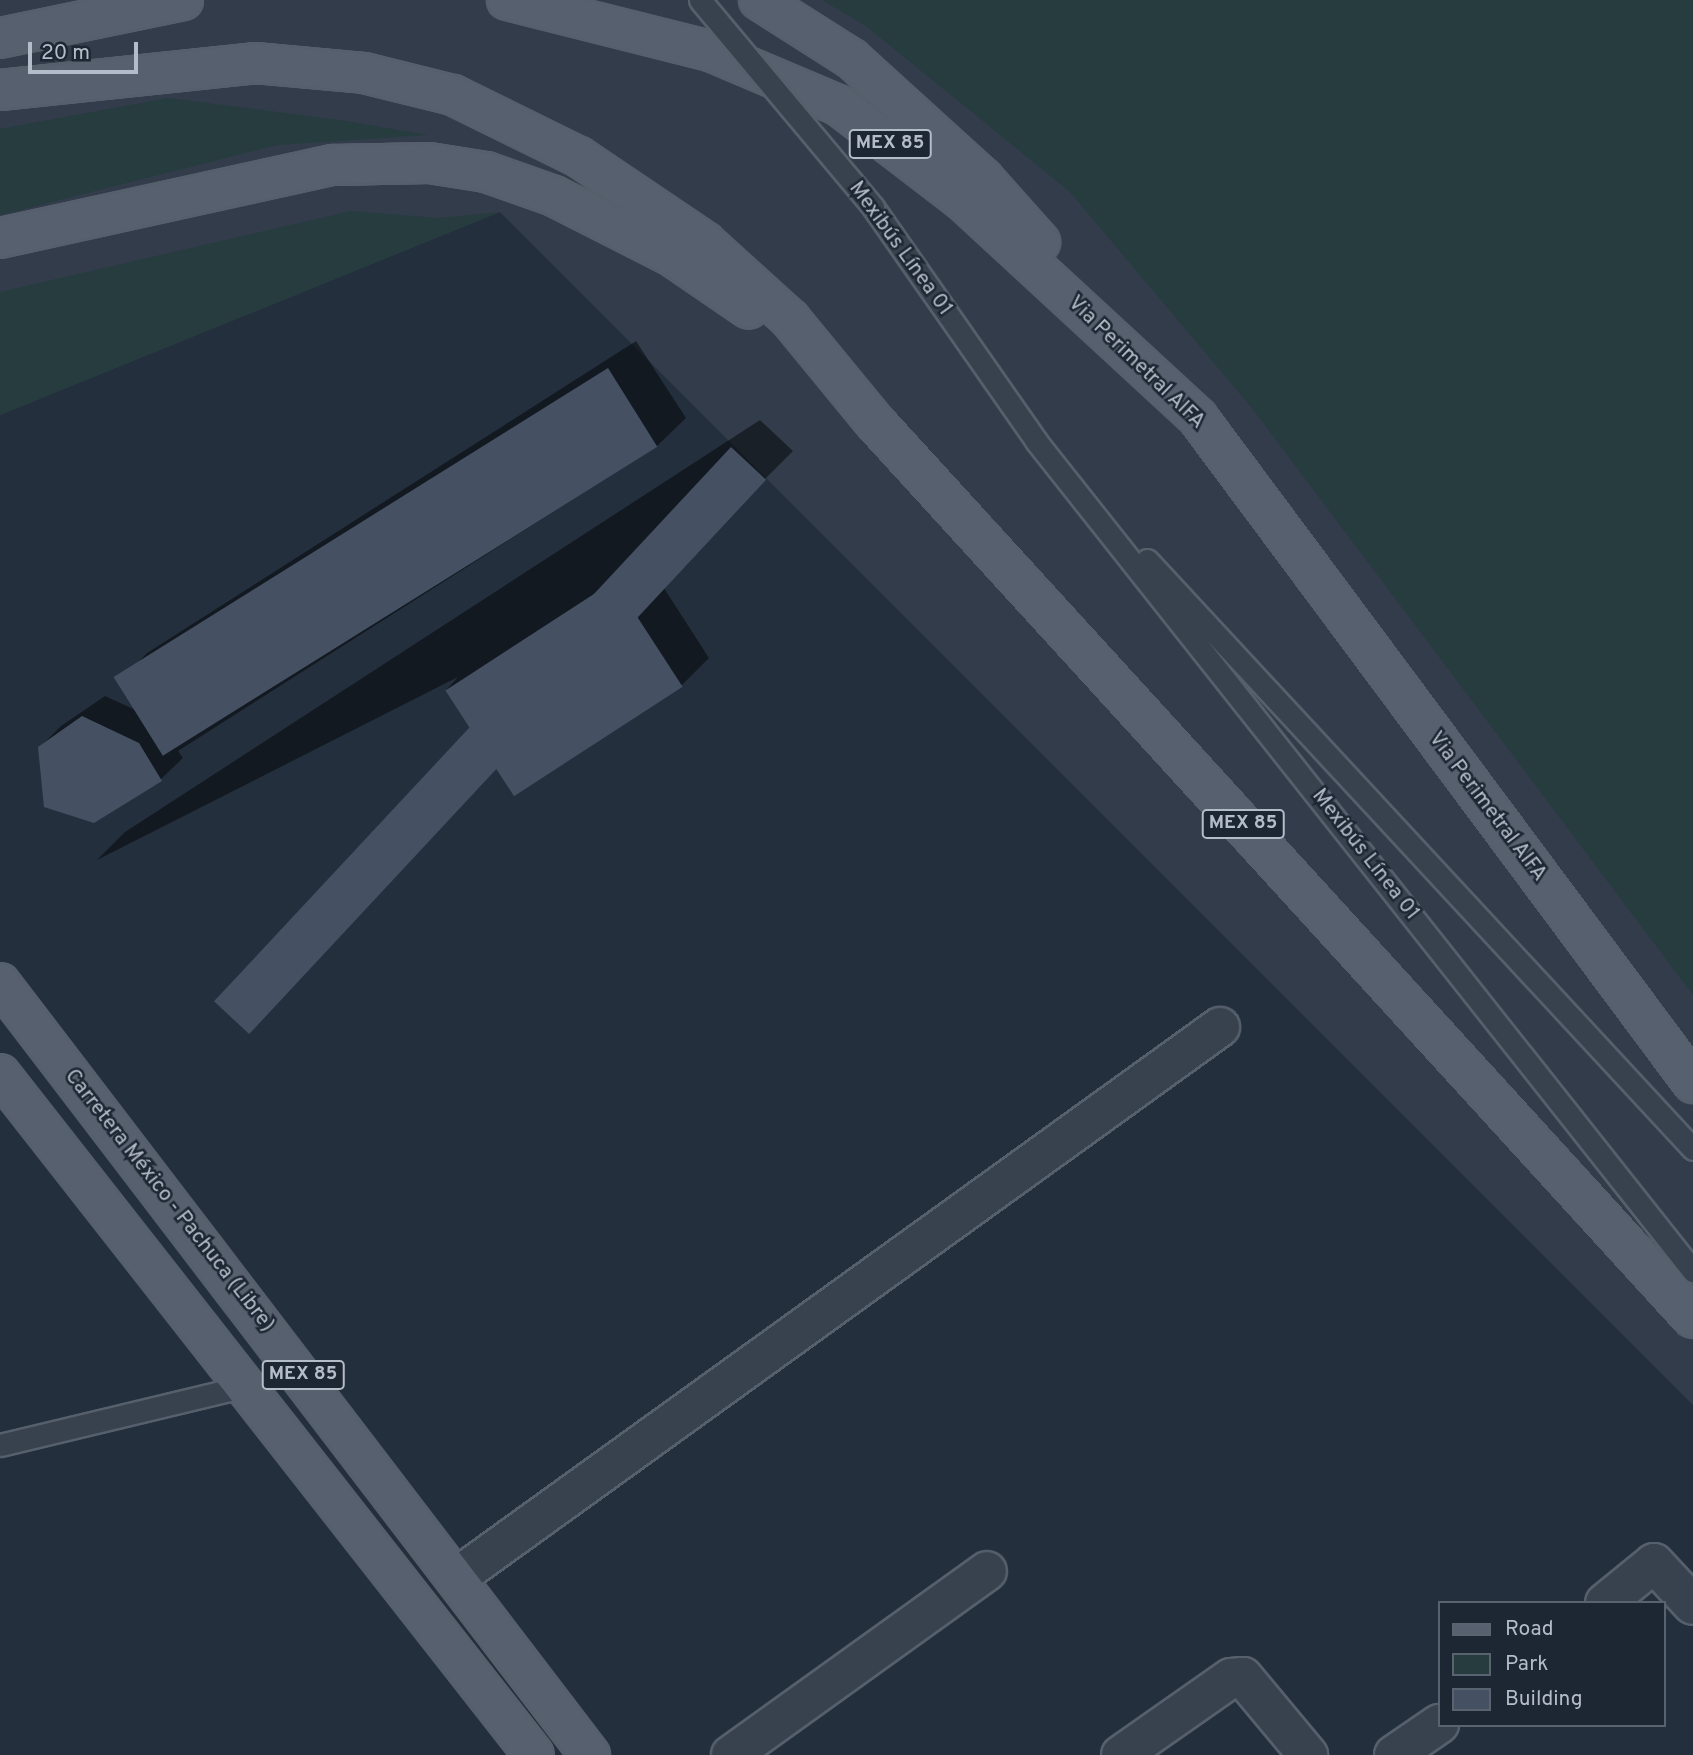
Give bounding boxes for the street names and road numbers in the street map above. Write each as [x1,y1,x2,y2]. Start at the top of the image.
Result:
road number: MEX 85 [848,128,932,160]
street label: Mexibús Línea 01 [843,177,957,321]
street label: Via Perimetral AIFA [1062,291,1210,435]
street label: Via Perimetral AIFA [1422,727,1552,887]
street label: Mexibús Línea 01 [1306,784,1424,926]
road number: MEX 85 [1201,808,1285,839]
street label: Carretera México - Pachuca (Libre) [59,1065,279,1337]
road number: MEX 85 [261,1359,345,1390]

